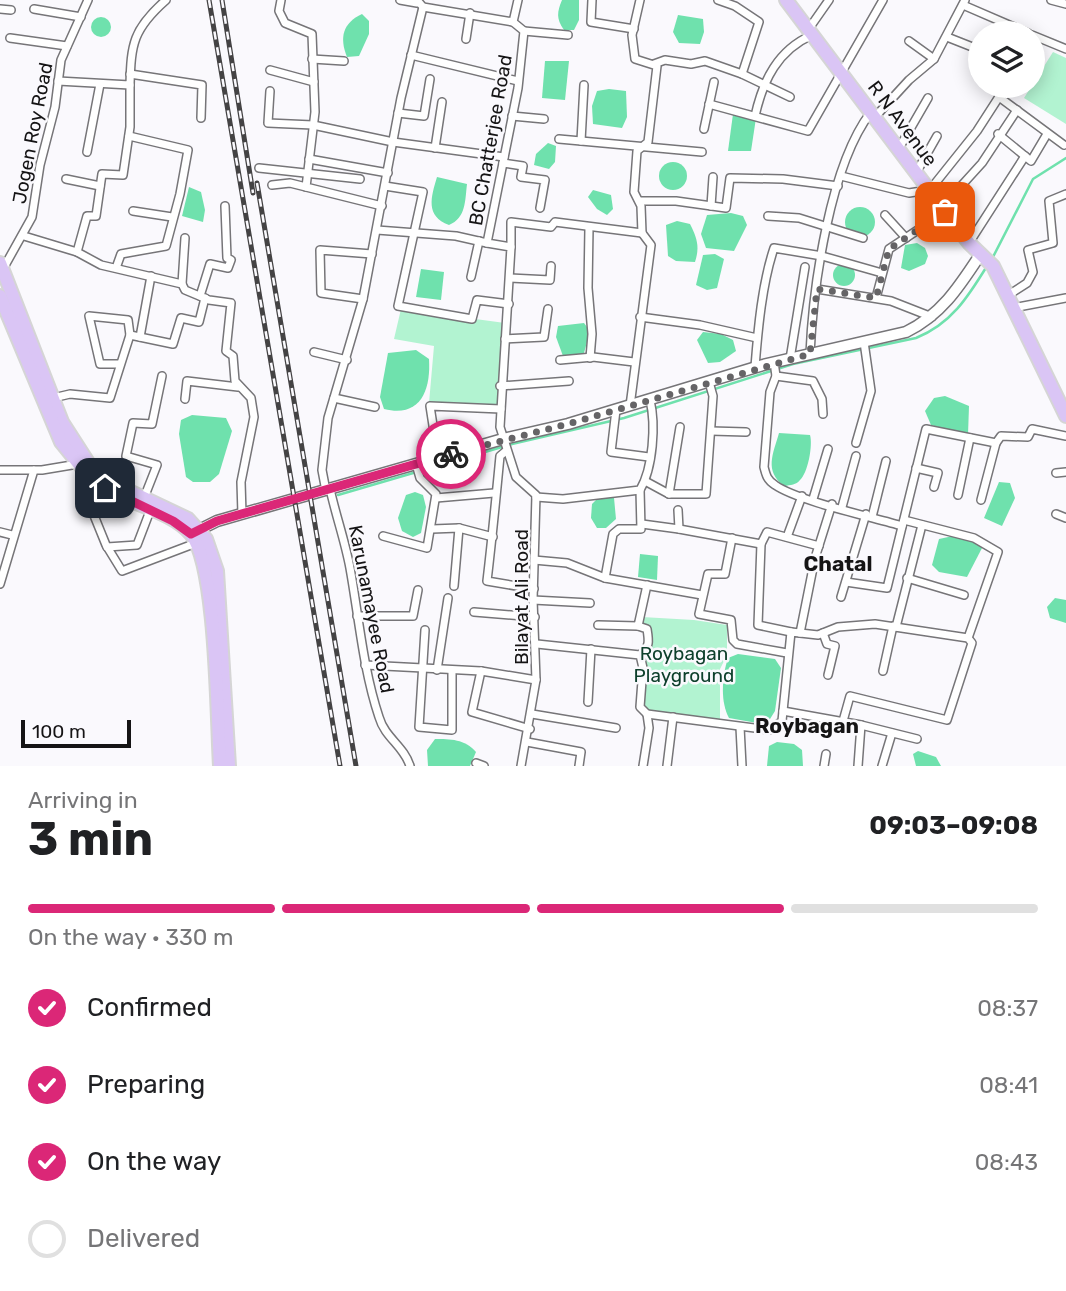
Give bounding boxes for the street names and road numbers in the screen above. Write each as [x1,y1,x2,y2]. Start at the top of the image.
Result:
street label: BC Chatterjee Road [464,53,517,227]
street label: Jogen Roy Road [7,60,57,206]
street label: R N Avenue [863,76,942,171]
street label: Karunamayee Road [344,523,399,695]
street label: Bilayat Ali Road [510,529,533,665]

